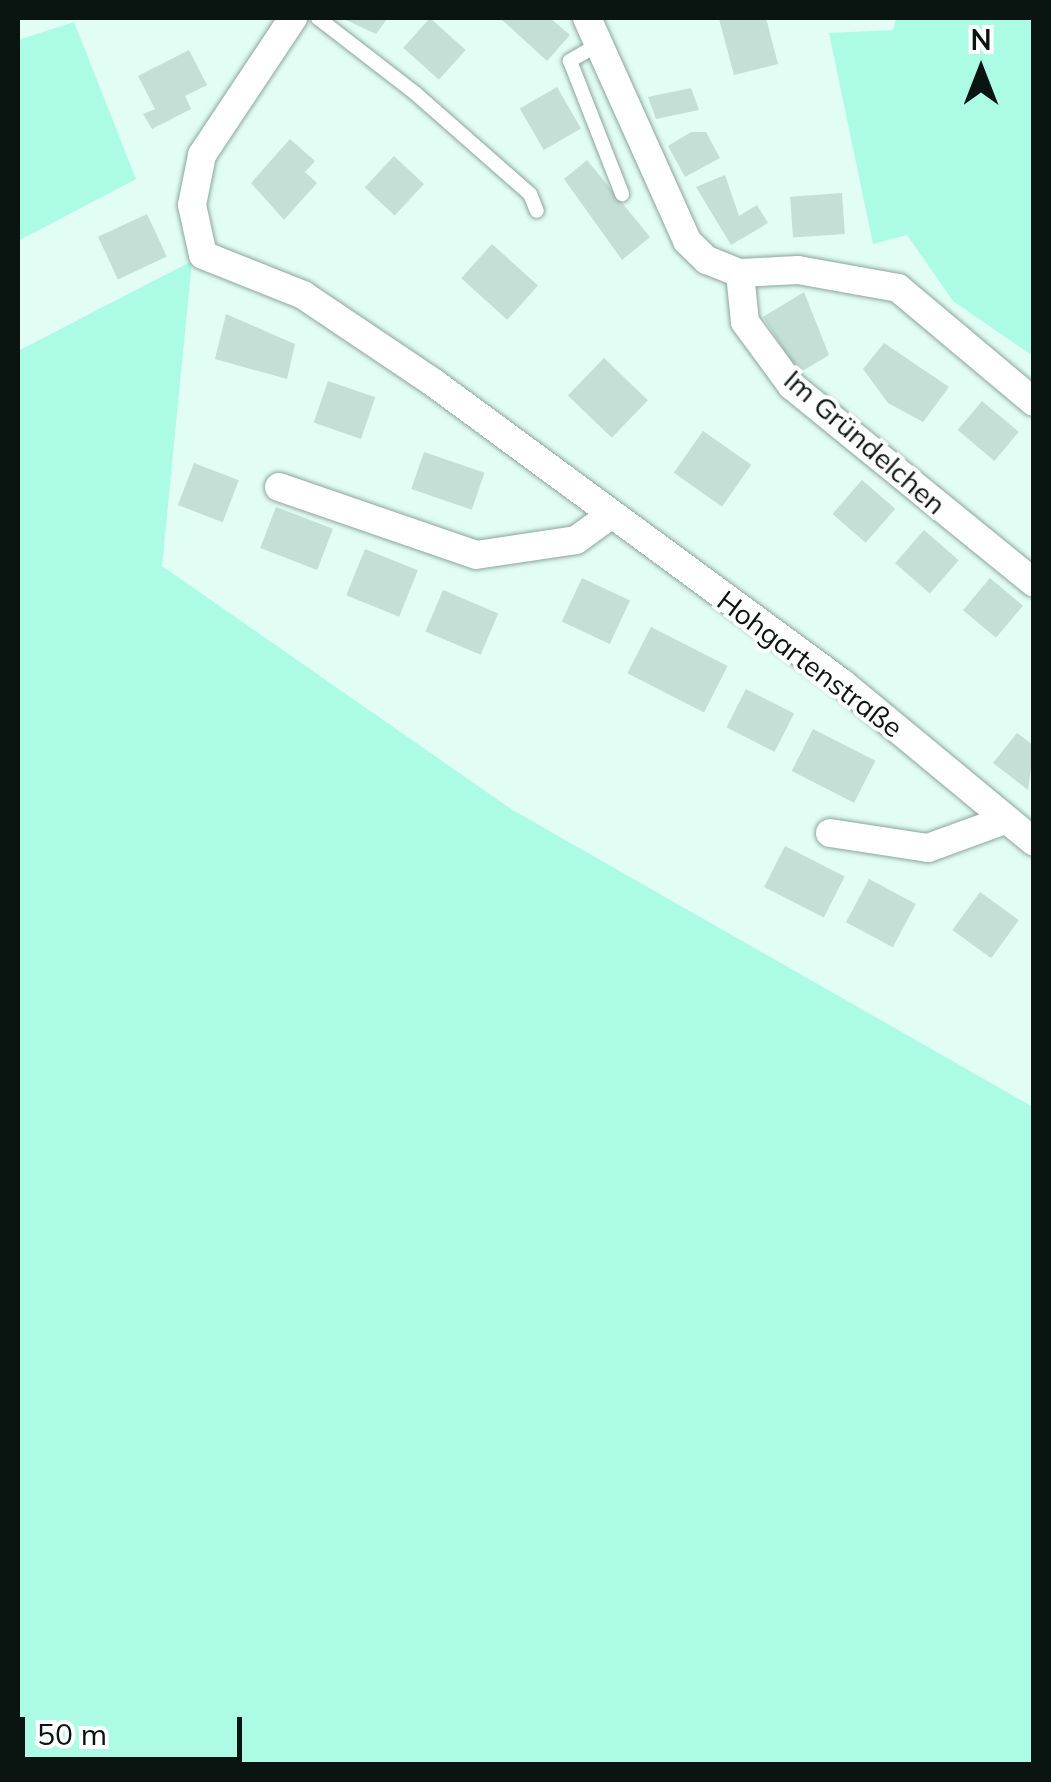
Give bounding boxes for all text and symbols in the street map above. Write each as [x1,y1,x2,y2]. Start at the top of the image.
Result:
north arrow [931,20,1031,120]
text: N [970,22,992,57]
street label: Im Gründelchen [777,363,953,521]
street label: Hohgartenstraße [711,583,909,745]
scale bar [25,1697,248,1759]
text: 50 m [37,1715,107,1753]

